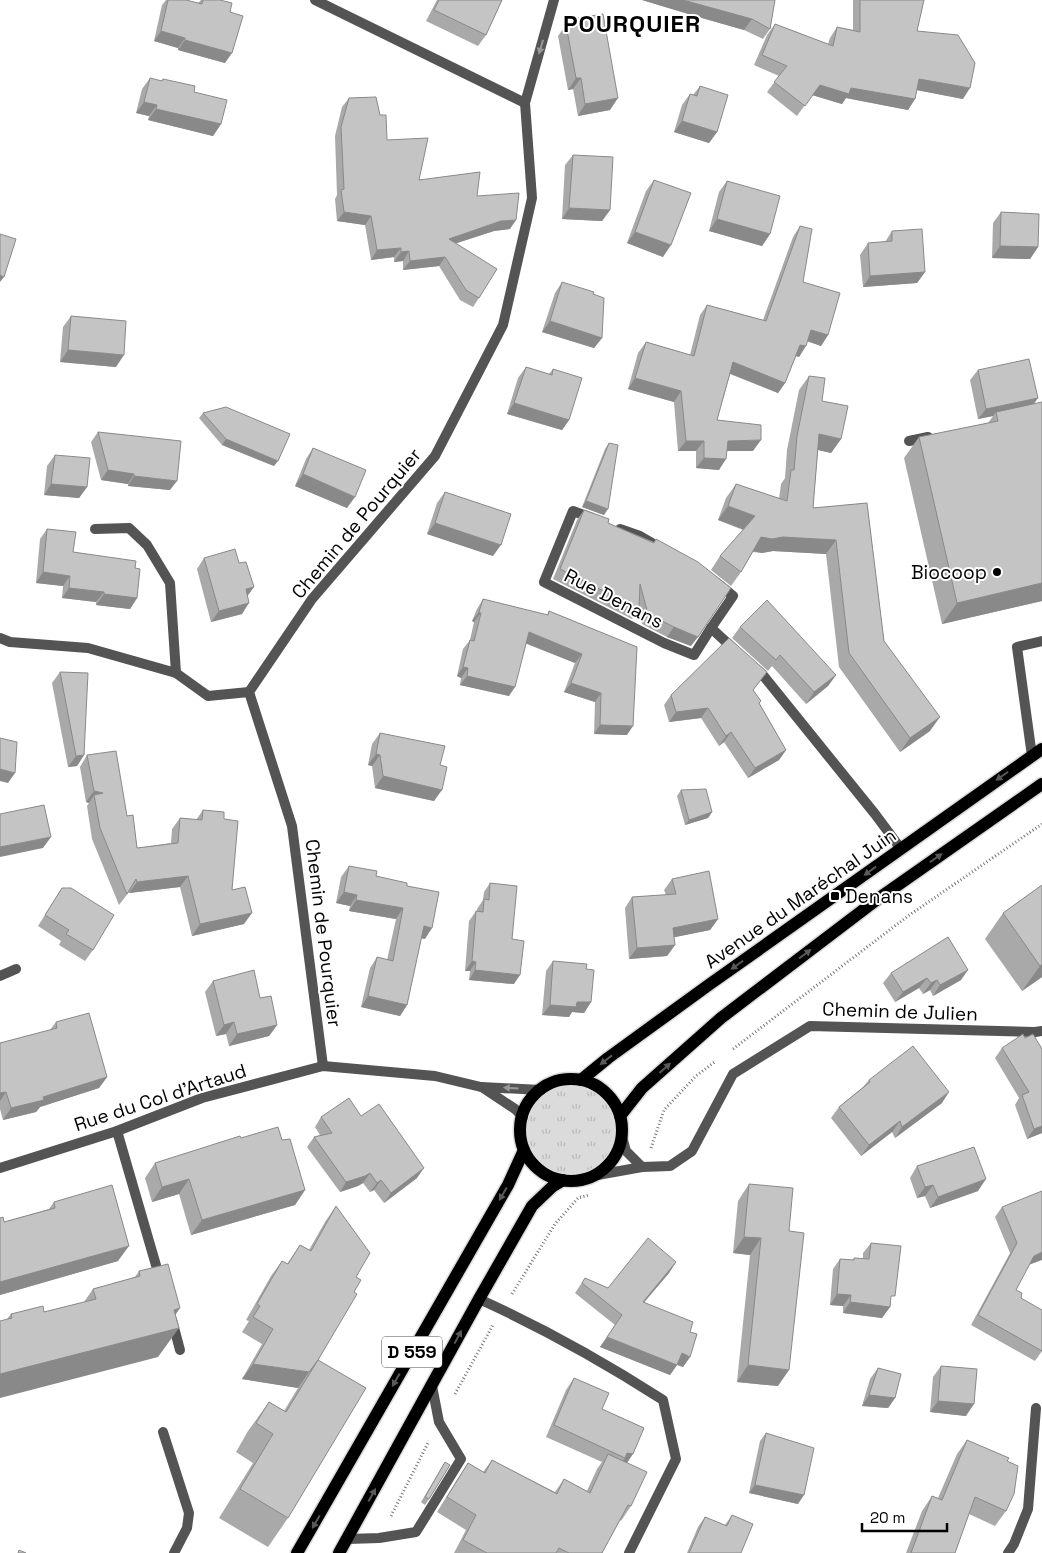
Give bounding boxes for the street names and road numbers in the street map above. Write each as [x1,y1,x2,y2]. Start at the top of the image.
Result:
street label: Chemin de Pourquier [286,443,427,604]
street label: Rue Denans [560,563,667,634]
street label: Avenue du Maréchal Juin [700,823,901,974]
street label: Chemin de Pourquier [300,838,347,1028]
street label: Chemin de Julien [822,996,978,1027]
street label: Rue du Col d'Artaud [71,1058,249,1137]
road number: D 559 [382,1336,442,1368]

